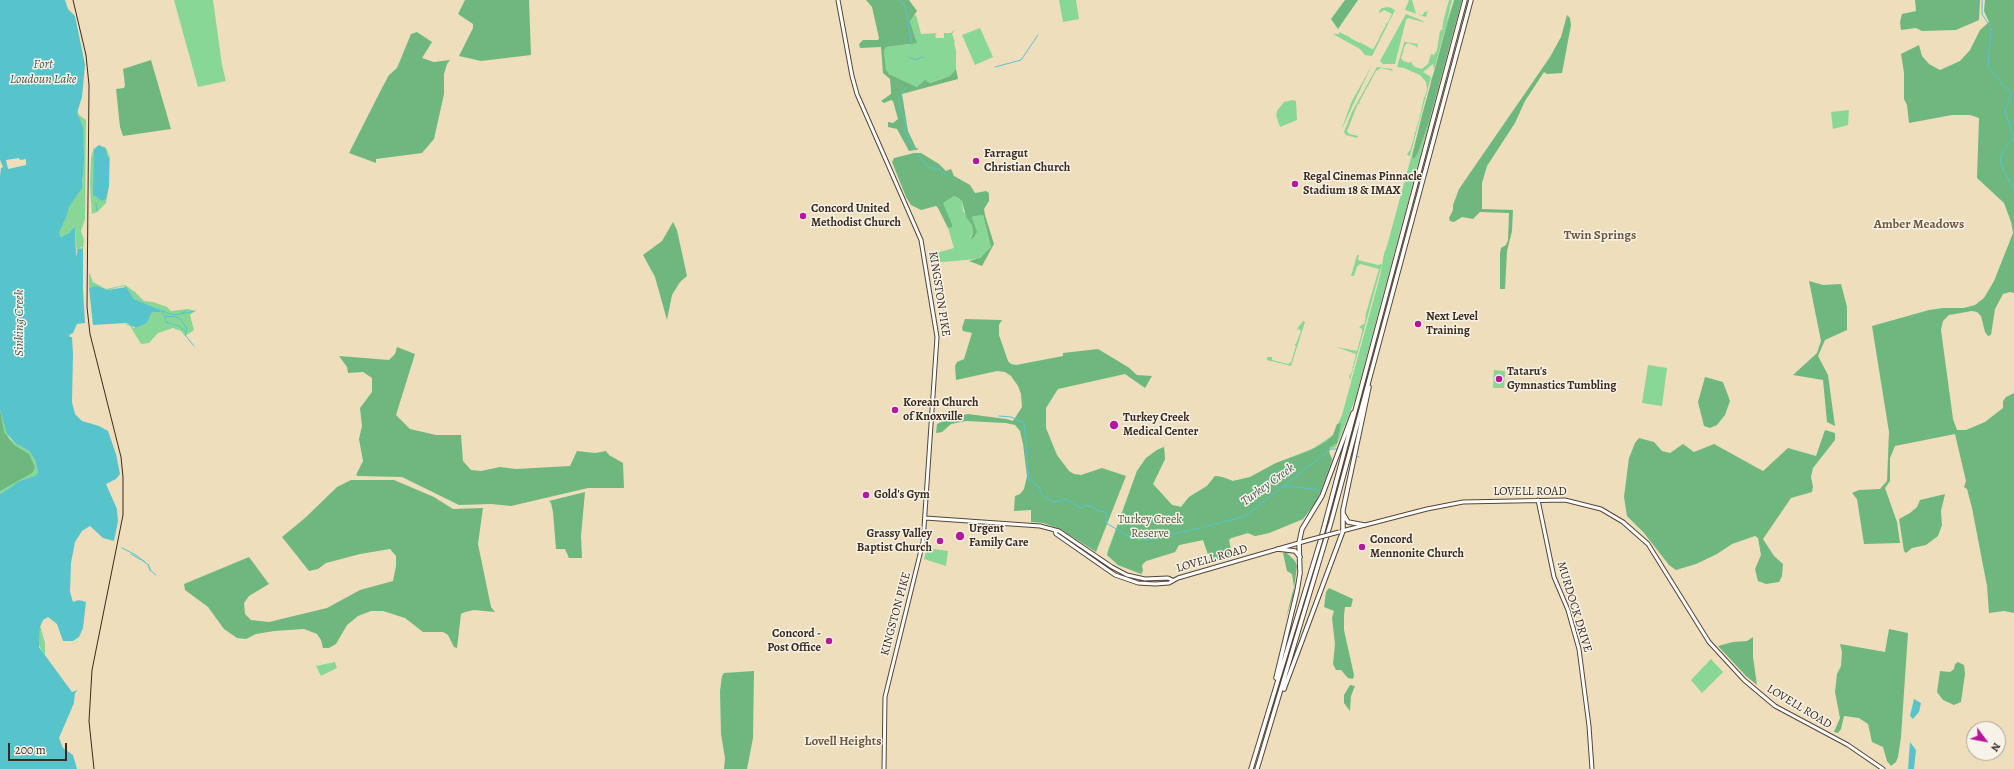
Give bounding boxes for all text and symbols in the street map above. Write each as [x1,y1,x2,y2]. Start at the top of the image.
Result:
water label: Fort Loudoun Lake [10,57,76,88]
place label: Farragut Christian Church [984,147,1070,175]
marker: Farragut Christian Church [971,156,981,166]
place label: Regal Cinemas Pinnacle Stadium 18 & IMAX [1303,170,1422,198]
marker: Regal Cinemas Pinnacle Stadium 18 & IMAX [1290,179,1300,189]
place label: Concord United Methodist Church [811,202,901,230]
marker: Concord United Methodist Church [798,211,808,221]
district label: Amber Meadows [1874,217,1964,233]
district label: Twin Springs [1564,228,1636,244]
street label: KINGSTON PIKE [925,250,953,338]
water label: Sinking Creek [12,289,28,357]
place label: Next Level Training [1426,310,1478,338]
marker: Next Level Training [1413,319,1423,329]
place label: Tataru's Gymnastics Tumbling [1507,365,1616,393]
marker: Tataru's Gymnastics Tumbling [1494,374,1504,384]
place label: Korean Church of Knoxville [903,396,979,424]
marker: Korean Church of Knoxville [890,405,900,415]
place label: Turkey Creek Medical Center [1123,411,1198,439]
marker: Turkey Creek Medical Center [1108,419,1120,431]
water label: Turkey Creek [1238,460,1298,510]
street label: LOVELL ROAD [1493,485,1567,499]
place label: Gold's Gym [874,488,930,502]
marker: Gold's Gym [861,490,871,500]
park label: Turkey Creek Reserve [1118,513,1182,541]
place label: Urgent Family Care [969,522,1029,550]
place label: Grassy Valley Baptist Church [857,527,932,555]
marker: Urgent Family Care [954,530,966,542]
place label: Concord Mennonite Church [1370,533,1464,561]
marker: Grassy Valley Baptist Church [935,536,945,546]
street label: LOVELL ROAD [1175,542,1249,576]
marker: Concord Mennonite Church [1357,542,1367,552]
street label: MURDOCK DRIVE [1553,560,1595,654]
street label: KINGSTON PIKE [878,571,914,657]
place label: Concord - Post Office [767,627,821,655]
marker: Concord - Post Office [824,636,834,646]
street label: LOVELL ROAD [1764,682,1834,732]
north arrow [1966,721,2006,761]
district label: Lovell Heights [805,734,881,750]
scale bar [10,735,69,761]
text: N [1987,740,2004,754]
text: 200 m [15,742,46,758]

